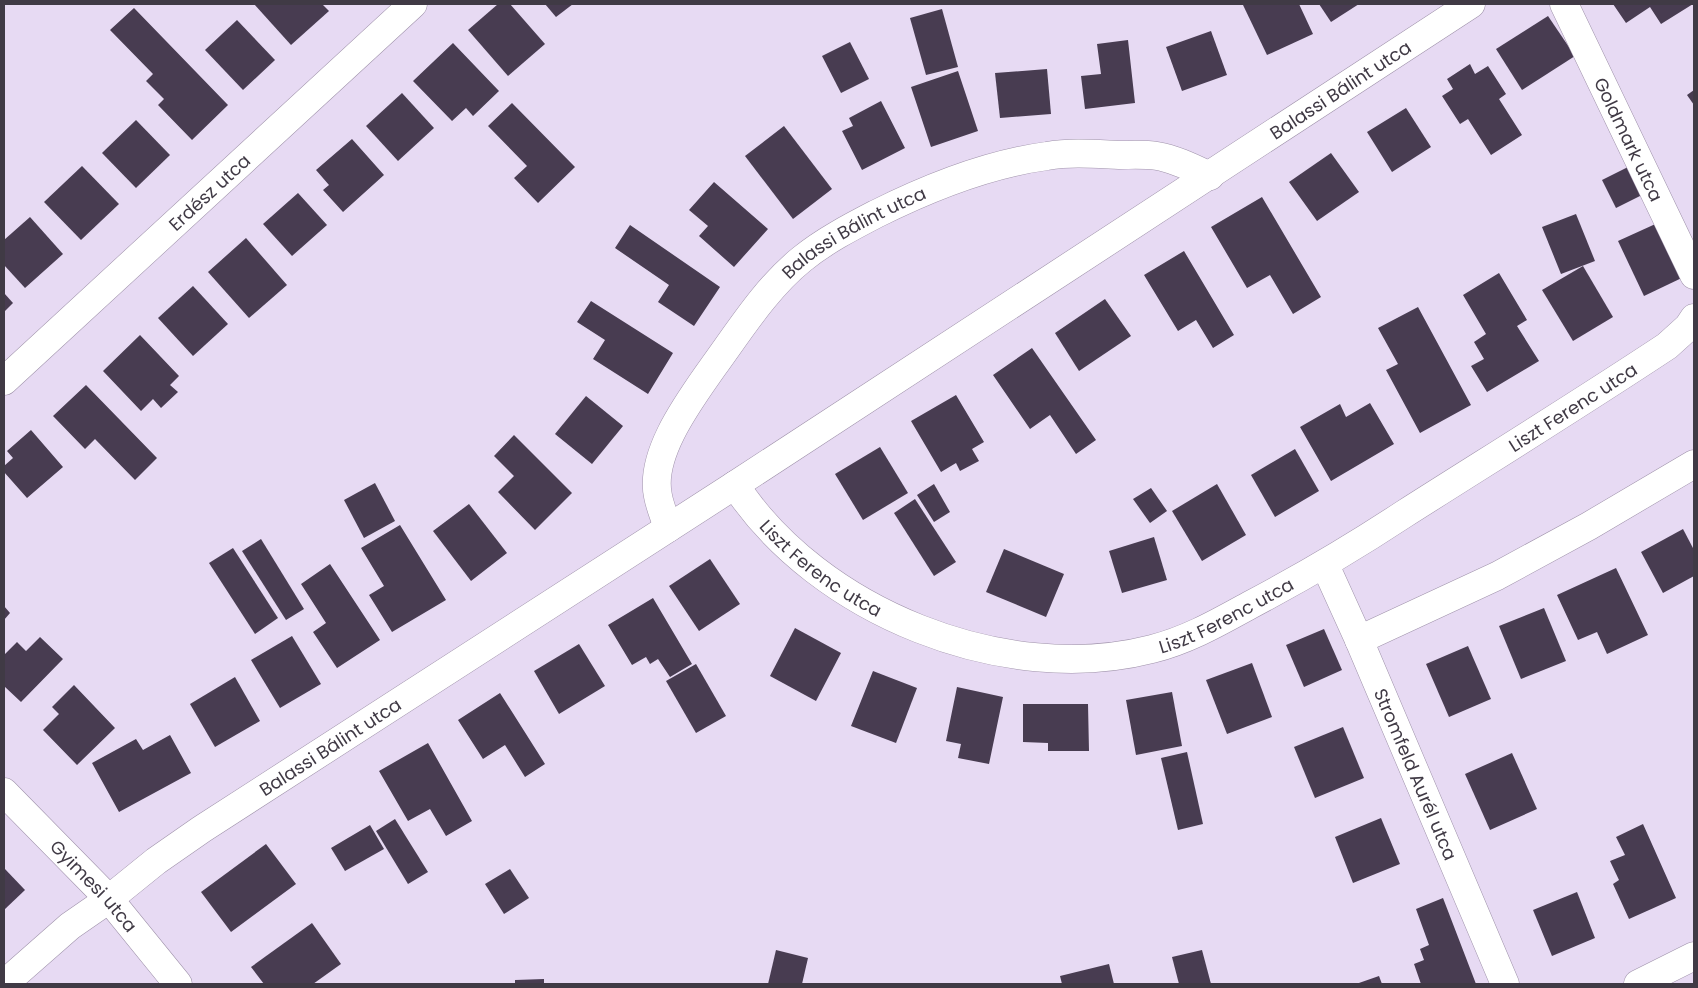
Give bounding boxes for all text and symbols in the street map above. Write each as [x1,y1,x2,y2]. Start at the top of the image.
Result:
street label: Balassi Bálint utca [1265,34,1416,145]
street label: Goldmark utca [1588,73,1669,205]
street label: Erdész utca [163,148,255,236]
street label: Balassi Bálint utca [776,180,930,284]
street label: Liszt Ferenc utca [1504,357,1642,457]
street label: Liszt Ferenc utca [754,514,886,622]
street label: Liszt Ferenc utca [1156,571,1298,659]
street label: Stromfeld Aurél utca [1368,684,1463,864]
street label: Balassi Bálint utca [254,691,406,801]
street label: Gyimesi utca [45,834,143,937]

